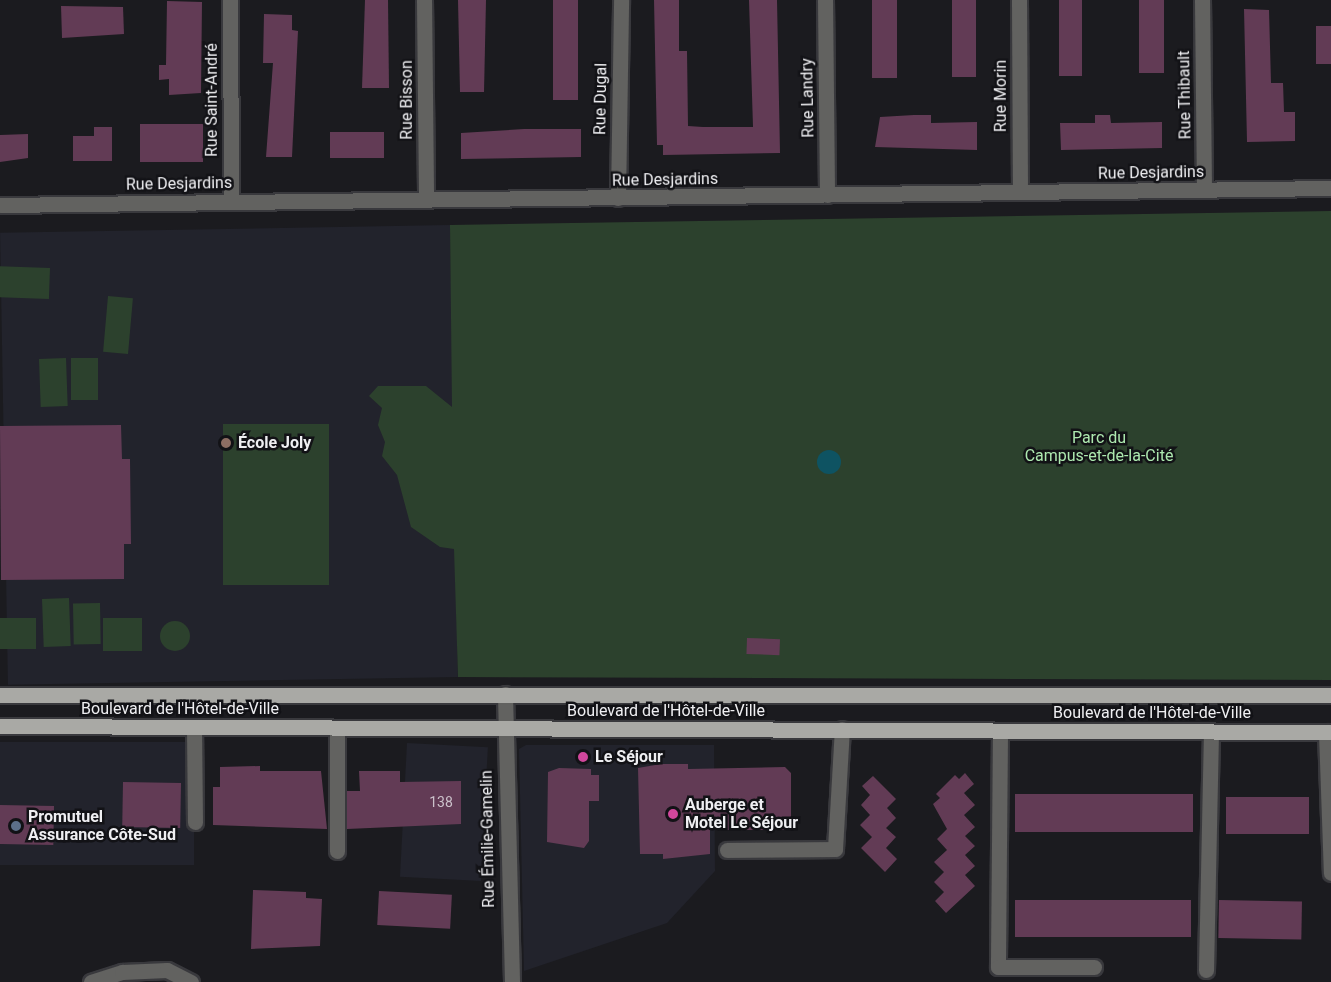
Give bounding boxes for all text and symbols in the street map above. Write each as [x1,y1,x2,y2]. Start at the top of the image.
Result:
street label: Rue Saint-André [202,43,222,157]
street label: Rue Thibault [1175,50,1195,140]
street label: Rue Landry [798,58,818,138]
street label: Rue Bisson [397,60,417,140]
street label: Rue Morin [991,60,1011,132]
street label: Rue Dugal [591,63,611,135]
street label: Rue Desjardins [1098,162,1204,184]
street label: Rue Desjardins [612,169,718,191]
street label: Rue Desjardins [126,173,232,195]
park label: Parc du Campus-et-de-la-Cité [1025,428,1173,466]
place label: École Joly [238,433,311,453]
marker: École Joly [219,436,233,450]
street label: Boulevard de l'Hôtel-de-Ville [81,699,279,719]
street label: Boulevard de l'Hôtel-de-Ville [567,701,765,721]
street label: Boulevard de l'Hôtel-de-Ville [1053,703,1251,723]
place label: Le Séjour [595,747,663,767]
marker: Le Séjour [576,750,590,764]
street label: Rue Émilie-Gamelin [477,770,499,908]
house number: 138 [429,794,453,810]
place label: Auberge et Motel Le Séjour [685,795,798,833]
place label: Promutuel Assurance Côte-Sud [28,807,176,845]
marker: Auberge et Motel Le Séjour [666,807,680,821]
marker: Promutuel Assurance Côte-Sud [9,819,23,833]

